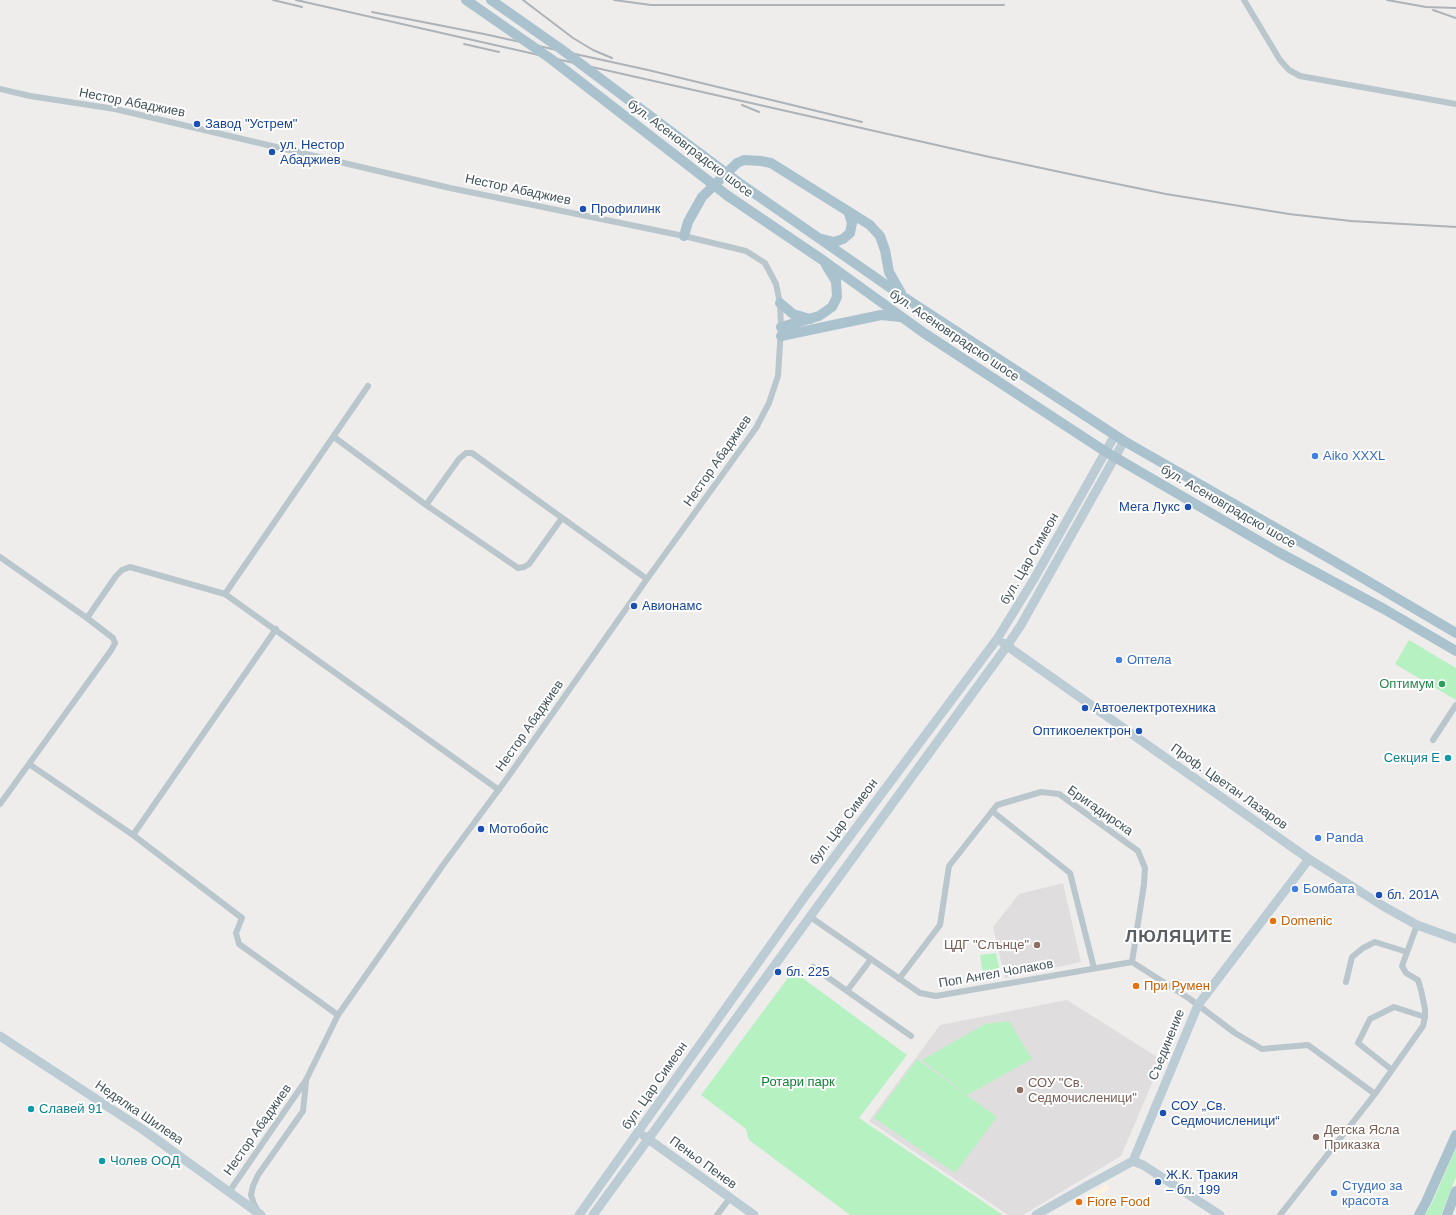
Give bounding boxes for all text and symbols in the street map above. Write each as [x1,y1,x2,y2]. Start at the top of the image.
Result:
street label: Нестор Абаджиев [78,85,186,121]
street label: бул. Асеновградско шосе [624,97,756,201]
place label: Завод "Устрем" [205,116,297,132]
marker: Завод "Устрем" [192,119,202,129]
place label: ул. Нестор Абаджиев [280,137,344,168]
marker: ул. Нестор Абаджиев [267,147,277,157]
street label: Нестор Абаджиев [464,171,572,209]
place label: Профилинк [591,201,660,217]
marker: Профилинк [578,204,588,214]
street label: бул. Асеновградско шосе [886,287,1022,385]
street label: Нестор Абаджиев [681,412,755,510]
place label: Aiko XXXL [1323,448,1385,464]
marker: Aiko XXXL [1310,451,1320,461]
street label: бул. Асеновградско шосе [1158,462,1298,552]
place label: Мега Лукс [1119,499,1180,515]
marker: Мега Лукс [1183,502,1193,512]
street label: бул. Цар Симеон [997,510,1063,608]
place label: Авионамс [642,598,702,614]
marker: Авионамс [629,601,639,611]
place label: Оптела [1127,652,1172,668]
marker: Оптела [1114,655,1124,665]
place label: Оптимум [1379,676,1434,692]
street label: Нестор Абаджиев [493,677,567,775]
marker: Оптимум [1437,679,1447,689]
place label: Автоелектротехника [1093,700,1216,716]
marker: Автоелектротехника [1080,703,1090,713]
place label: Оптикоелектрон [1033,723,1131,739]
marker: Оптикоелектрон [1134,726,1144,736]
street label: Проф. Цветан Лазаров [1168,741,1290,833]
place label: Секция E [1384,750,1440,766]
marker: Секция E [1443,753,1453,763]
street label: бул. Цар Симеон [807,776,881,868]
street label: Бригадирска [1064,783,1136,839]
place label: Мотобойс [489,821,548,837]
marker: Мотобойс [476,824,486,834]
place label: Panda [1326,830,1364,846]
marker: Panda [1313,833,1323,843]
place label: Бомбата [1303,881,1355,897]
marker: Бомбата [1290,884,1300,894]
place label: бл. 201А [1387,887,1439,903]
marker: бл. 201А [1374,890,1384,900]
place label: Domenic [1281,913,1332,929]
marker: Domenic [1268,916,1278,926]
district label: ЛЮЛЯЦИТЕ [1125,927,1233,947]
place label: ЦДГ "Слънце" [944,937,1029,953]
marker: ЦДГ "Слънце" [1032,940,1042,950]
street label: Поп Ангел Чолаков [938,956,1054,992]
place label: бл. 225 [786,964,829,980]
marker: бл. 225 [773,967,783,977]
place label: При Румен [1144,978,1210,994]
marker: При Румен [1131,981,1141,991]
street label: Съединение [1146,1007,1188,1083]
street label: бул. Цар Симеон [619,1039,691,1133]
park label: Ротари парк [761,1074,835,1090]
place label: СОУ "Св. Седмочисленици" [1028,1075,1137,1106]
street label: Недялка Шилева [92,1078,186,1148]
street label: Нестор Абаджиев [221,1081,295,1179]
marker: СОУ "Св. Седмочисленици" [1015,1085,1025,1095]
place label: СОУ „Св. Седмочисленици“ [1171,1098,1280,1129]
place label: Славей 91 [39,1101,103,1117]
marker: Славей 91 [26,1104,36,1114]
marker: СОУ „Св. Седмочисленици“ [1158,1108,1168,1118]
place label: Детска Ясла Приказка [1324,1122,1399,1153]
marker: Детска Ясла Приказка [1311,1132,1321,1142]
street label: Пеньо Пенев [666,1133,740,1193]
place label: Чолев ООД [110,1153,180,1169]
marker: Чолев ООД [97,1156,107,1166]
place label: Ж.К. Тракия – бл. 199 [1166,1167,1238,1198]
marker: Ж.К. Тракия – бл. 199 [1153,1177,1163,1187]
place label: Студио за красота [1342,1178,1402,1209]
marker: Студио за красота [1329,1188,1339,1198]
place label: Fiore Food [1087,1194,1150,1210]
marker: Fiore Food [1074,1197,1084,1207]

